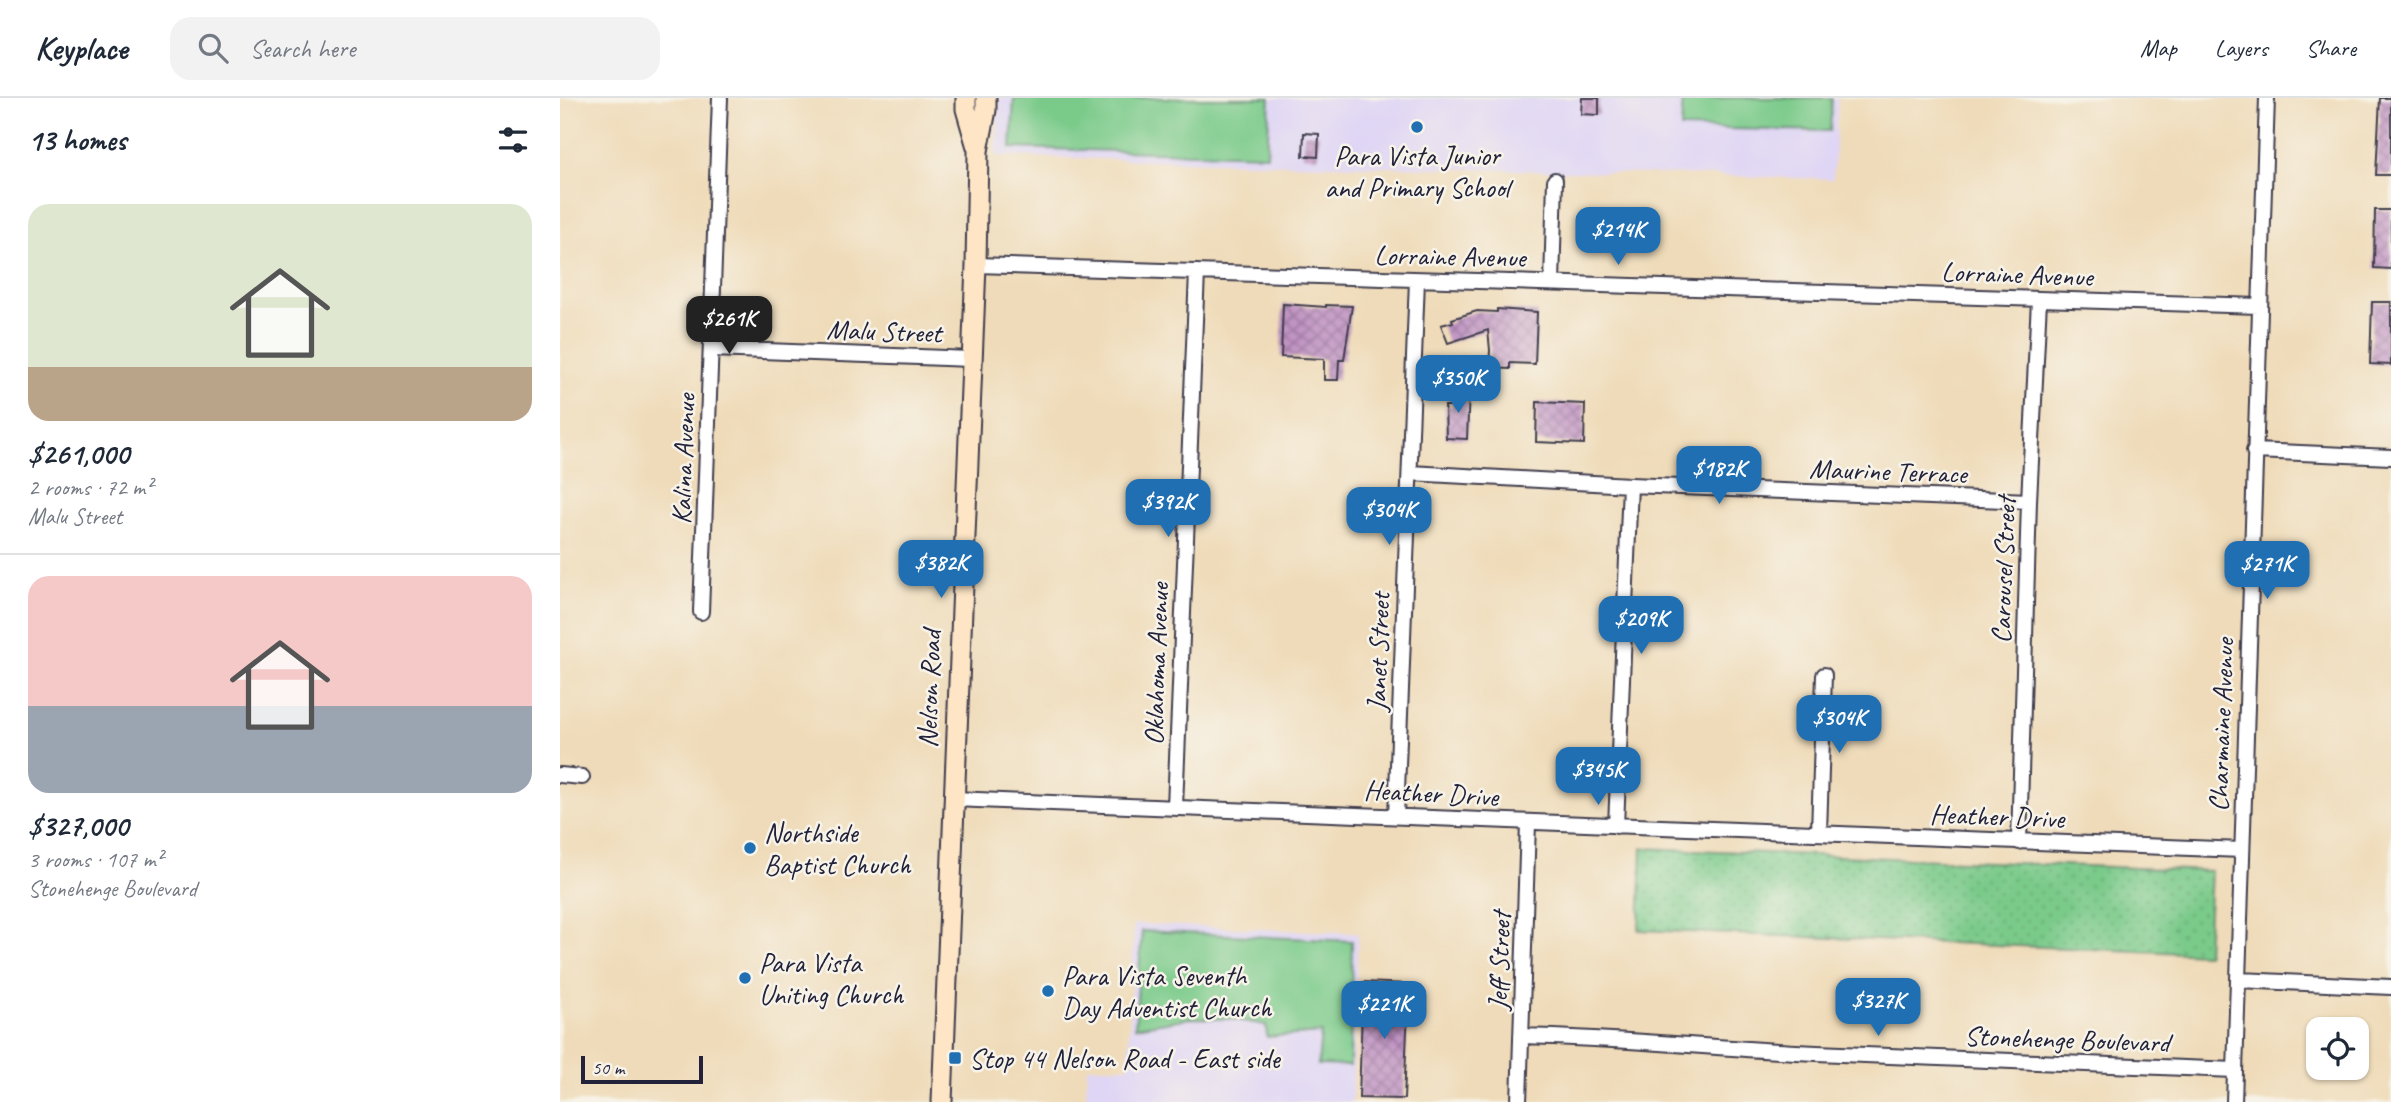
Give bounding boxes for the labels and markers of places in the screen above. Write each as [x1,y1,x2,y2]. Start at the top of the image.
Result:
marker: Para Vista Junior and Primary School [1409,119,1425,135]
place label: Para Vista Junior and Primary School [1325,138,1515,205]
pin: $214K [1569,208,1667,267]
pin: $261K [680,296,778,356]
pin: $350K [1409,356,1507,415]
pin: $182K [1670,446,1768,506]
pin: $392K [1119,480,1217,539]
pin: $304K [1340,488,1438,547]
pin: $382K [892,540,990,600]
pin: $271K [2218,542,2316,601]
pin: $209K [1592,596,1690,656]
pin: $304K [1790,696,1888,755]
pin: $345K [1549,748,1647,807]
place label: Northside Baptist Church [764,815,912,882]
marker: Northside Baptist Church [742,840,758,856]
place label: Para Vista Uniting Church [759,945,904,1012]
place label: Para Vista Seventh Day Adventist Church [1062,958,1273,1025]
marker: Para Vista Uniting Church [737,970,753,986]
pin: $327K [1829,978,1927,1038]
pin: $221K [1335,982,1433,1041]
marker: Para Vista Seventh Day Adventist Church [1040,983,1056,999]
place label: Stop 44 Nelson Road - East side [969,1041,1282,1076]
marker: Stop 44 Nelson Road - East side [947,1050,963,1066]

